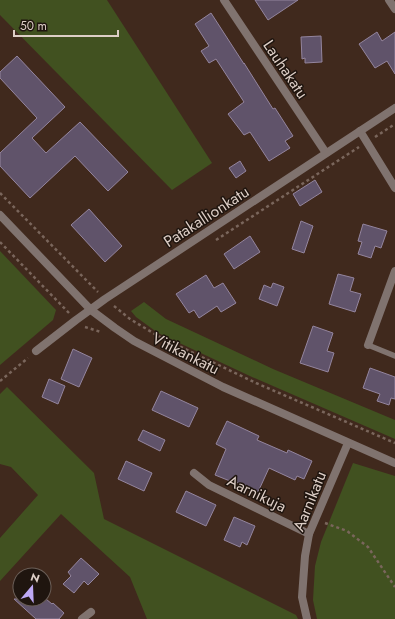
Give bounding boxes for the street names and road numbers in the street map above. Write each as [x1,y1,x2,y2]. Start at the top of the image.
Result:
street label: Lauhakatu [257,35,314,103]
street label: Patakallionkatu [159,180,254,253]
street label: Vitikankatu [148,327,223,380]
street label: Aarnikatu [287,468,332,535]
street label: Aarnikuja [223,469,290,518]

